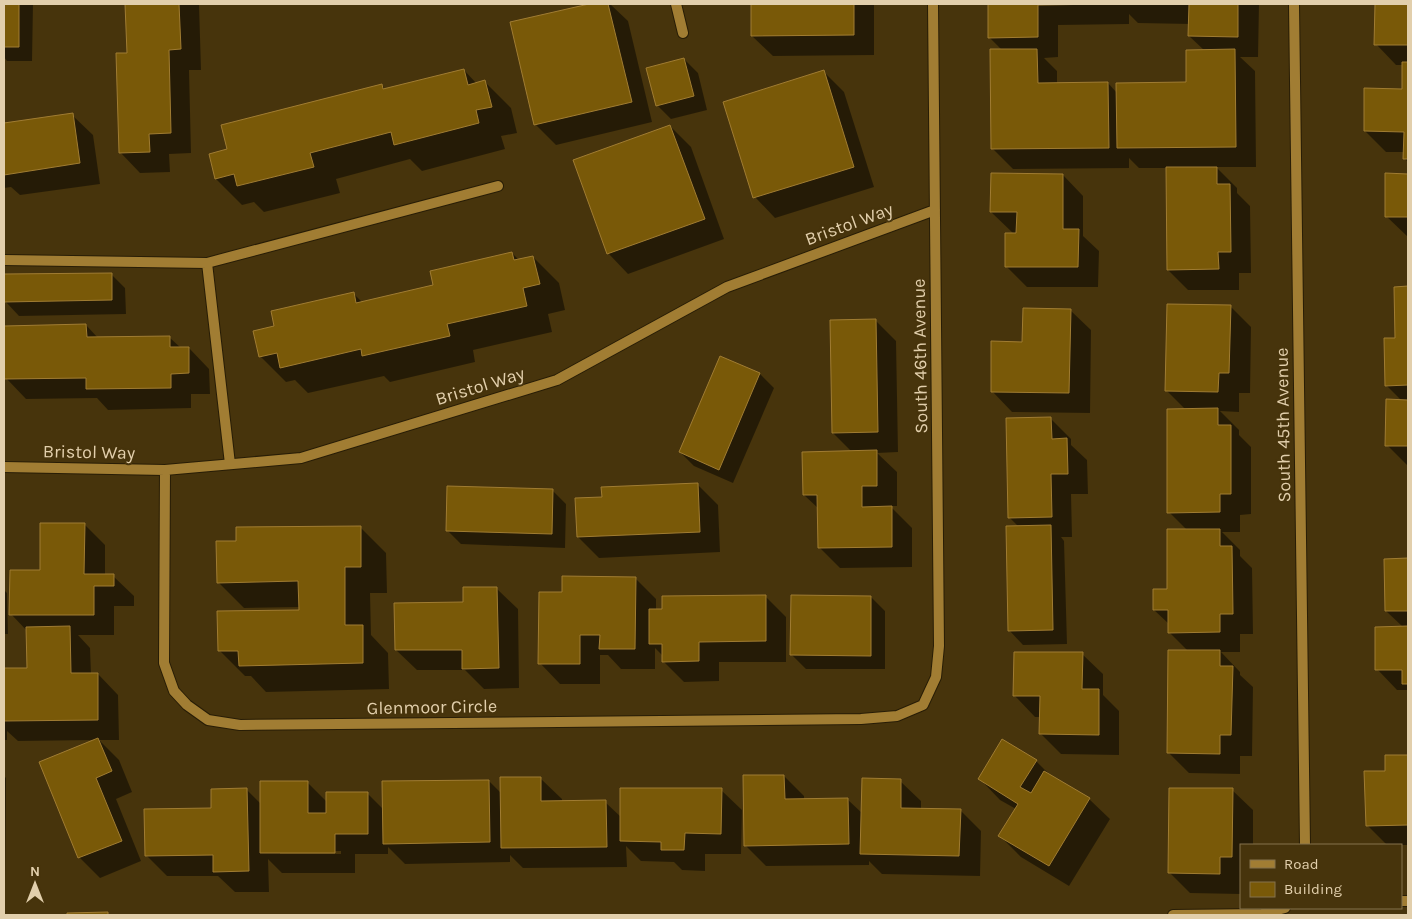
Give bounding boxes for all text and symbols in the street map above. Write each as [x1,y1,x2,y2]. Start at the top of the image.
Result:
street label: Bristol Way [802,198,897,250]
street label: South 46th Avenue [908,278,932,434]
street label: South 45th Avenue [1271,347,1295,503]
street label: Bristol Way [433,362,528,410]
street label: Bristol Way [43,440,136,464]
street label: Glenmoor Circle [367,695,497,719]
legend [1240,844,1402,909]
text: Road [1284,855,1319,873]
north arrow [10,859,60,909]
text: N [30,863,40,880]
text: Building [1284,880,1342,898]

